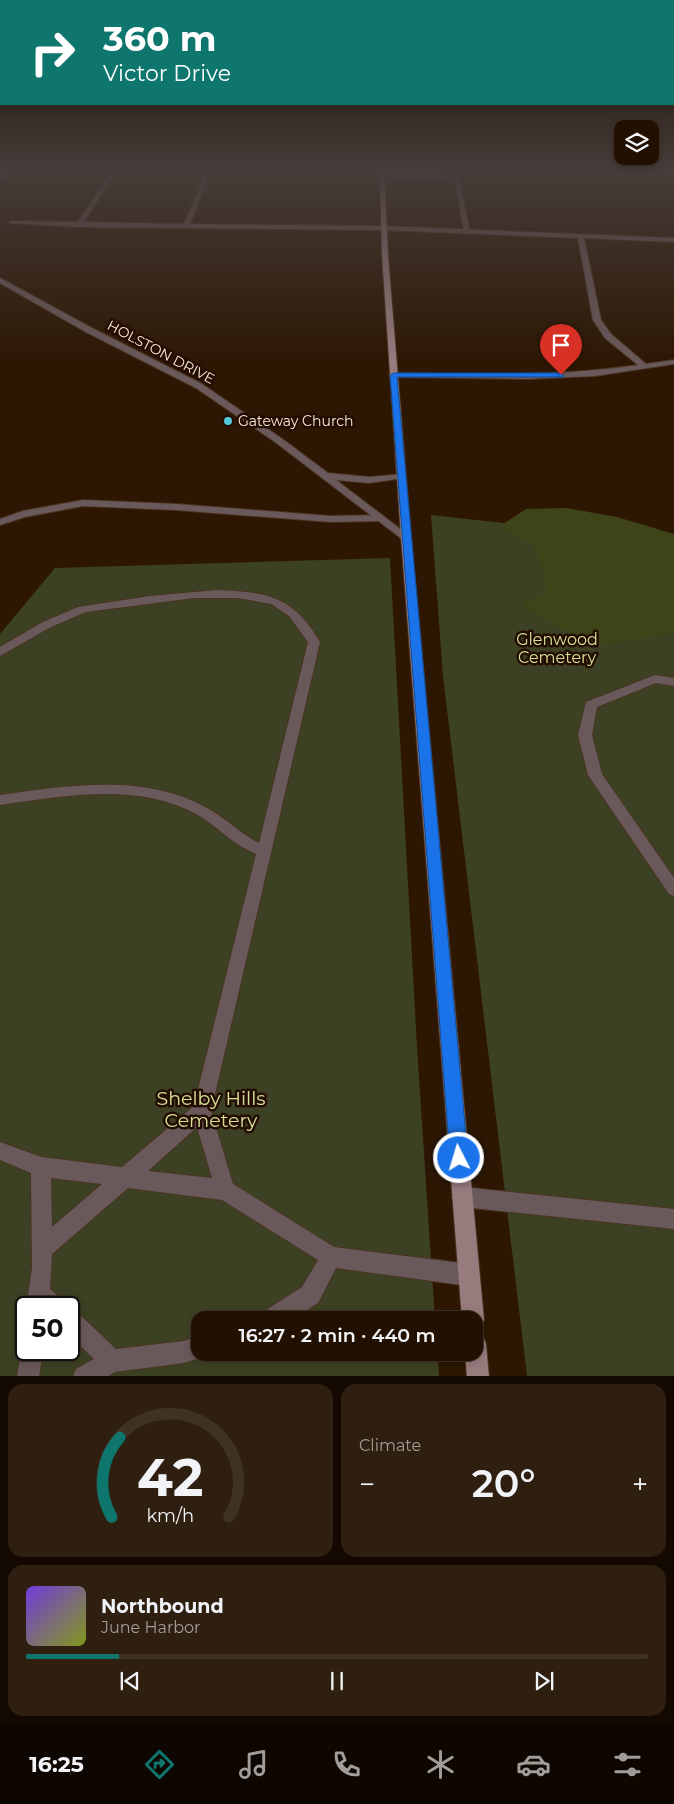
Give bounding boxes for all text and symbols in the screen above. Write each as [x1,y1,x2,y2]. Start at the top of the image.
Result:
text: 360 m [103,17,216,60]
icon: right [20,20,85,85]
text: Victor Drive [103,60,231,87]
map controls [614,120,659,165]
button: layers [614,120,659,165]
street label: HOLSTON DRIVE [104,316,218,388]
pin [540,324,582,375]
icon: arrive [547,331,575,359]
place label: Gateway Church [238,412,354,430]
marker: Gateway Church [222,415,234,427]
park label: Glenwood Cemetery [516,630,598,667]
park label: Shelby Hills Cemetery [156,1087,266,1132]
position arrow [432,1131,484,1183]
speed limit sign: 50 [15,1296,80,1361]
text: 16:27 · 2 min · 440 m [239,1324,435,1347]
text: Climate [359,1436,421,1455]
text: 42 [137,1446,204,1509]
text: 20° [472,1460,535,1507]
text: − [359,1467,375,1501]
text: + [632,1467,648,1501]
text: km/h [147,1505,194,1526]
text: Northbound [101,1595,224,1618]
text: June Harbor [101,1618,200,1637]
icon: previous [116,1667,144,1695]
icon: pause [323,1667,351,1695]
icon: next [530,1667,558,1695]
icon: directions [142,1747,177,1782]
icon: music [236,1747,271,1782]
icon: phone [329,1747,364,1782]
icon: climate [423,1747,458,1782]
icon: car [516,1747,551,1782]
icon: filters [610,1747,645,1782]
text: 16:25 [29,1751,84,1778]

